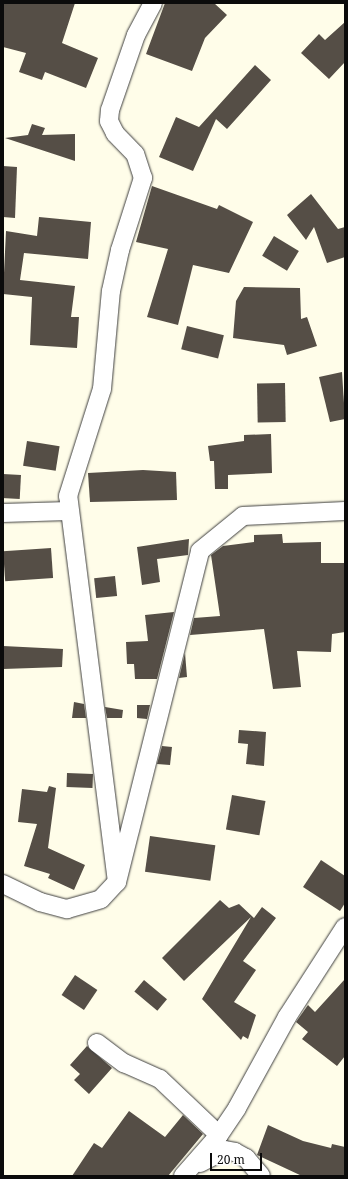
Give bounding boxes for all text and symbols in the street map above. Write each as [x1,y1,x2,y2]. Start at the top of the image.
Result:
scale bar [212,1145,264,1171]
text: 20 m [217,1151,245,1168]

